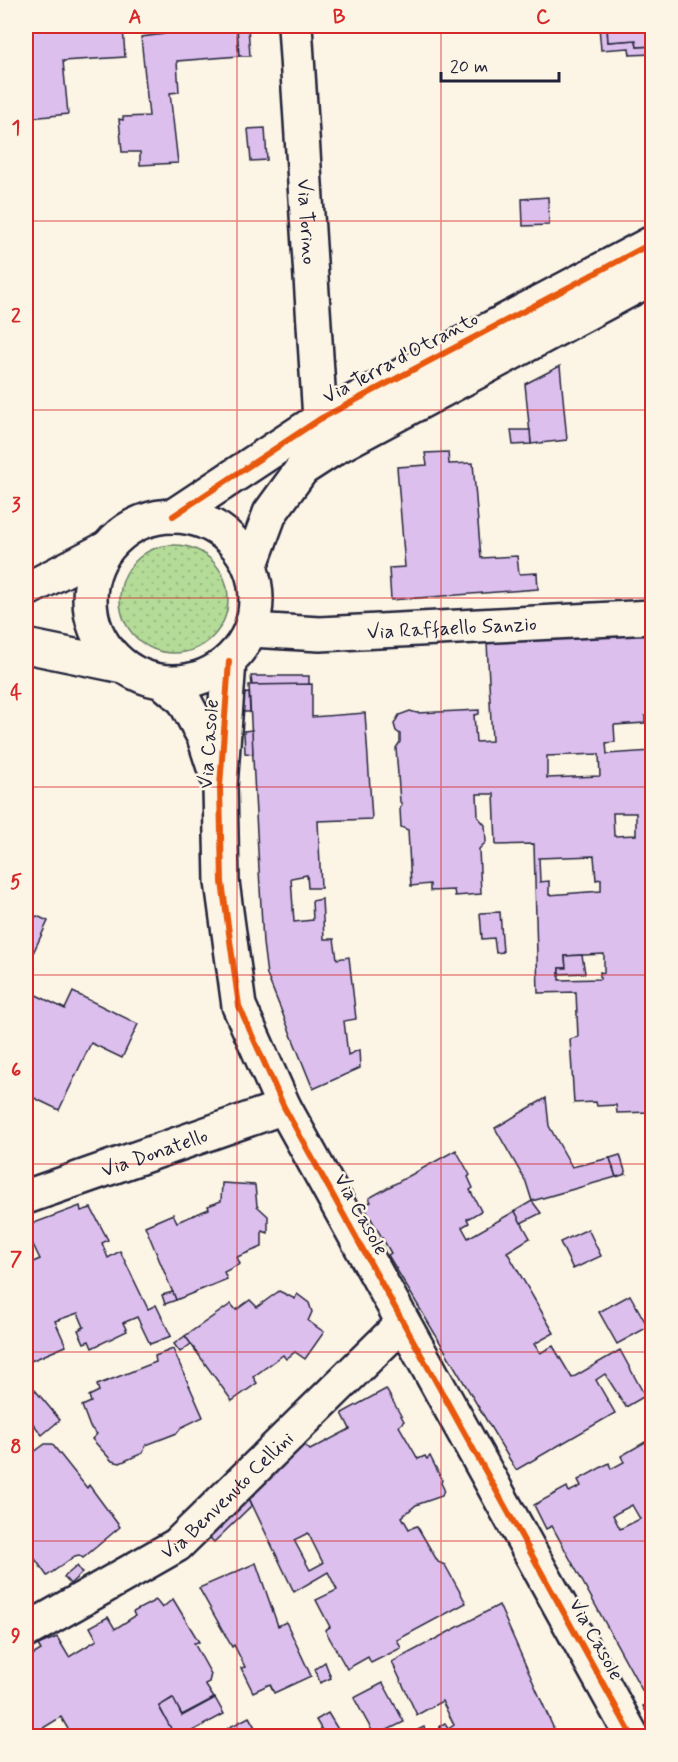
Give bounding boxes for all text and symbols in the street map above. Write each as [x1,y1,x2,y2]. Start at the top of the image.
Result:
text: A [128,4,142,31]
text: B [333,4,346,31]
text: C [536,4,551,31]
scale bar [441,45,560,83]
text: 20 m [450,55,488,79]
text: 1 [12,115,20,142]
street label: Via Torino [290,178,322,265]
text: 2 [11,303,21,330]
street label: Via Terra d'Otranto [318,306,483,411]
text: 3 [11,492,21,519]
street label: Via Raffaello Sanzio [366,611,537,647]
text: 4 [10,680,22,707]
street label: Via Casole [193,698,226,790]
text: 5 [10,869,22,896]
text: 6 [11,1057,21,1084]
street label: Via Donatello [98,1123,212,1185]
street label: Via Casole [327,1169,394,1261]
text: 7 [10,1246,22,1273]
street label: Via Benvenuto Cellini [156,1426,300,1567]
text: 8 [10,1434,22,1461]
street label: Via Casole [562,1594,629,1686]
text: 9 [11,1623,21,1650]

